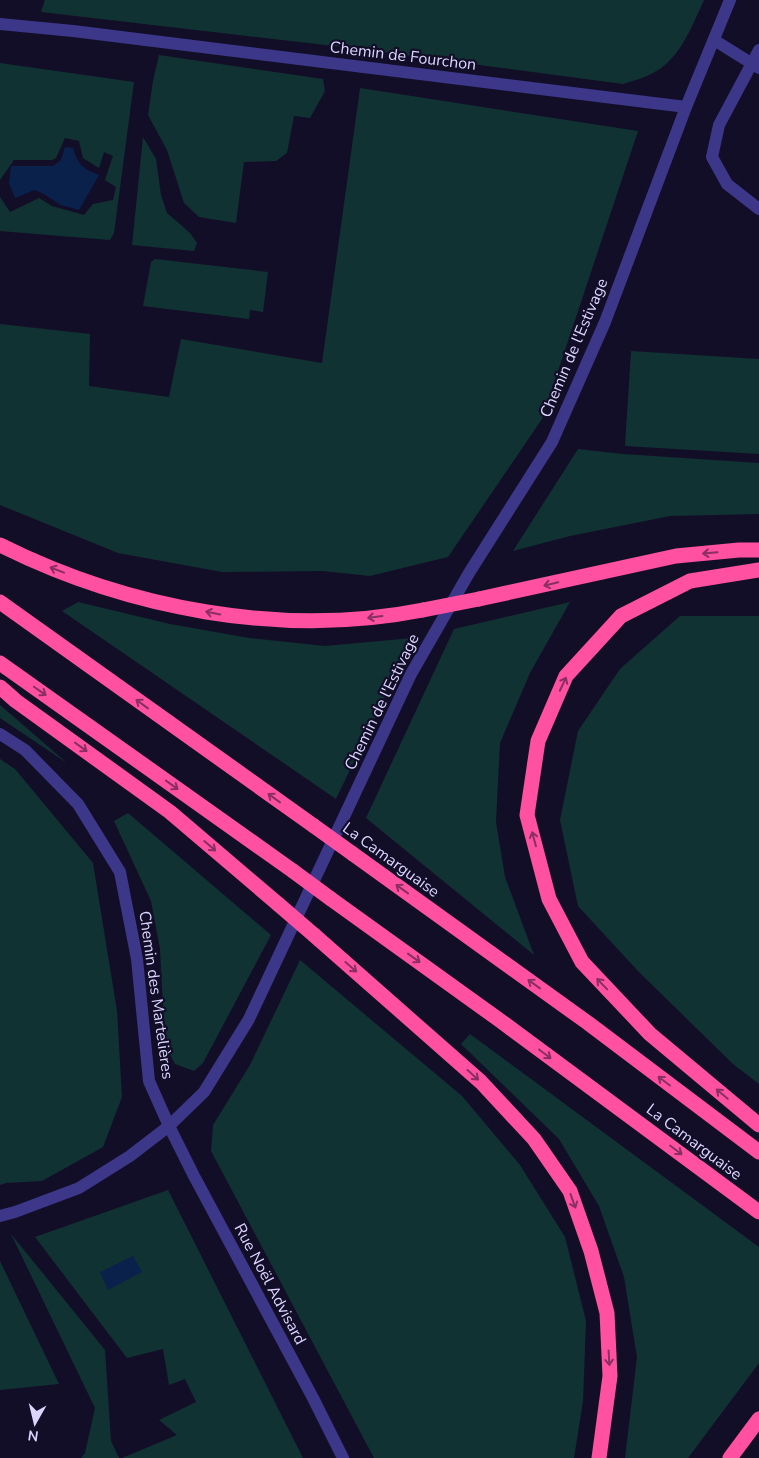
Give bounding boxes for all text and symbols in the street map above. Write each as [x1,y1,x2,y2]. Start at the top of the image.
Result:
street label: Chemin de Fourchon [329,36,477,76]
street label: Chemin de l'Estivage [535,275,613,421]
one-way arrow [703,548,719,558]
one-way arrow [50,565,65,574]
one-way arrow [544,580,560,589]
one-way arrow [206,607,222,617]
one-way arrow [367,612,383,622]
street label: Chemin de l'Estivage [339,630,425,774]
one-way arrow [559,677,569,692]
one-way arrow [33,686,47,696]
one-way arrow [136,698,149,709]
one-way arrow [74,742,87,753]
one-way arrow [165,780,179,790]
one-way arrow [267,793,281,803]
street label: La Camarguaise [338,817,444,903]
one-way arrow [529,832,538,848]
one-way arrow [203,840,216,851]
one-way arrow [395,884,409,894]
street label: Chemin des Martelières [133,909,179,1081]
one-way arrow [406,953,420,963]
one-way arrow [344,961,357,973]
one-way arrow [596,977,608,990]
one-way arrow [527,979,541,989]
one-way arrow [538,1048,551,1059]
one-way arrow [466,1069,479,1080]
one-way arrow [658,1075,671,1086]
one-way arrow [715,1088,728,1099]
street label: La Camarguaise [642,1099,746,1185]
one-way arrow [669,1145,682,1156]
one-way arrow [569,1192,578,1208]
street label: Rue Noël Advisard [229,1219,311,1349]
one-way arrow [605,1350,614,1366]
north arrow [10,1398,60,1448]
text: N [27,1425,40,1446]

